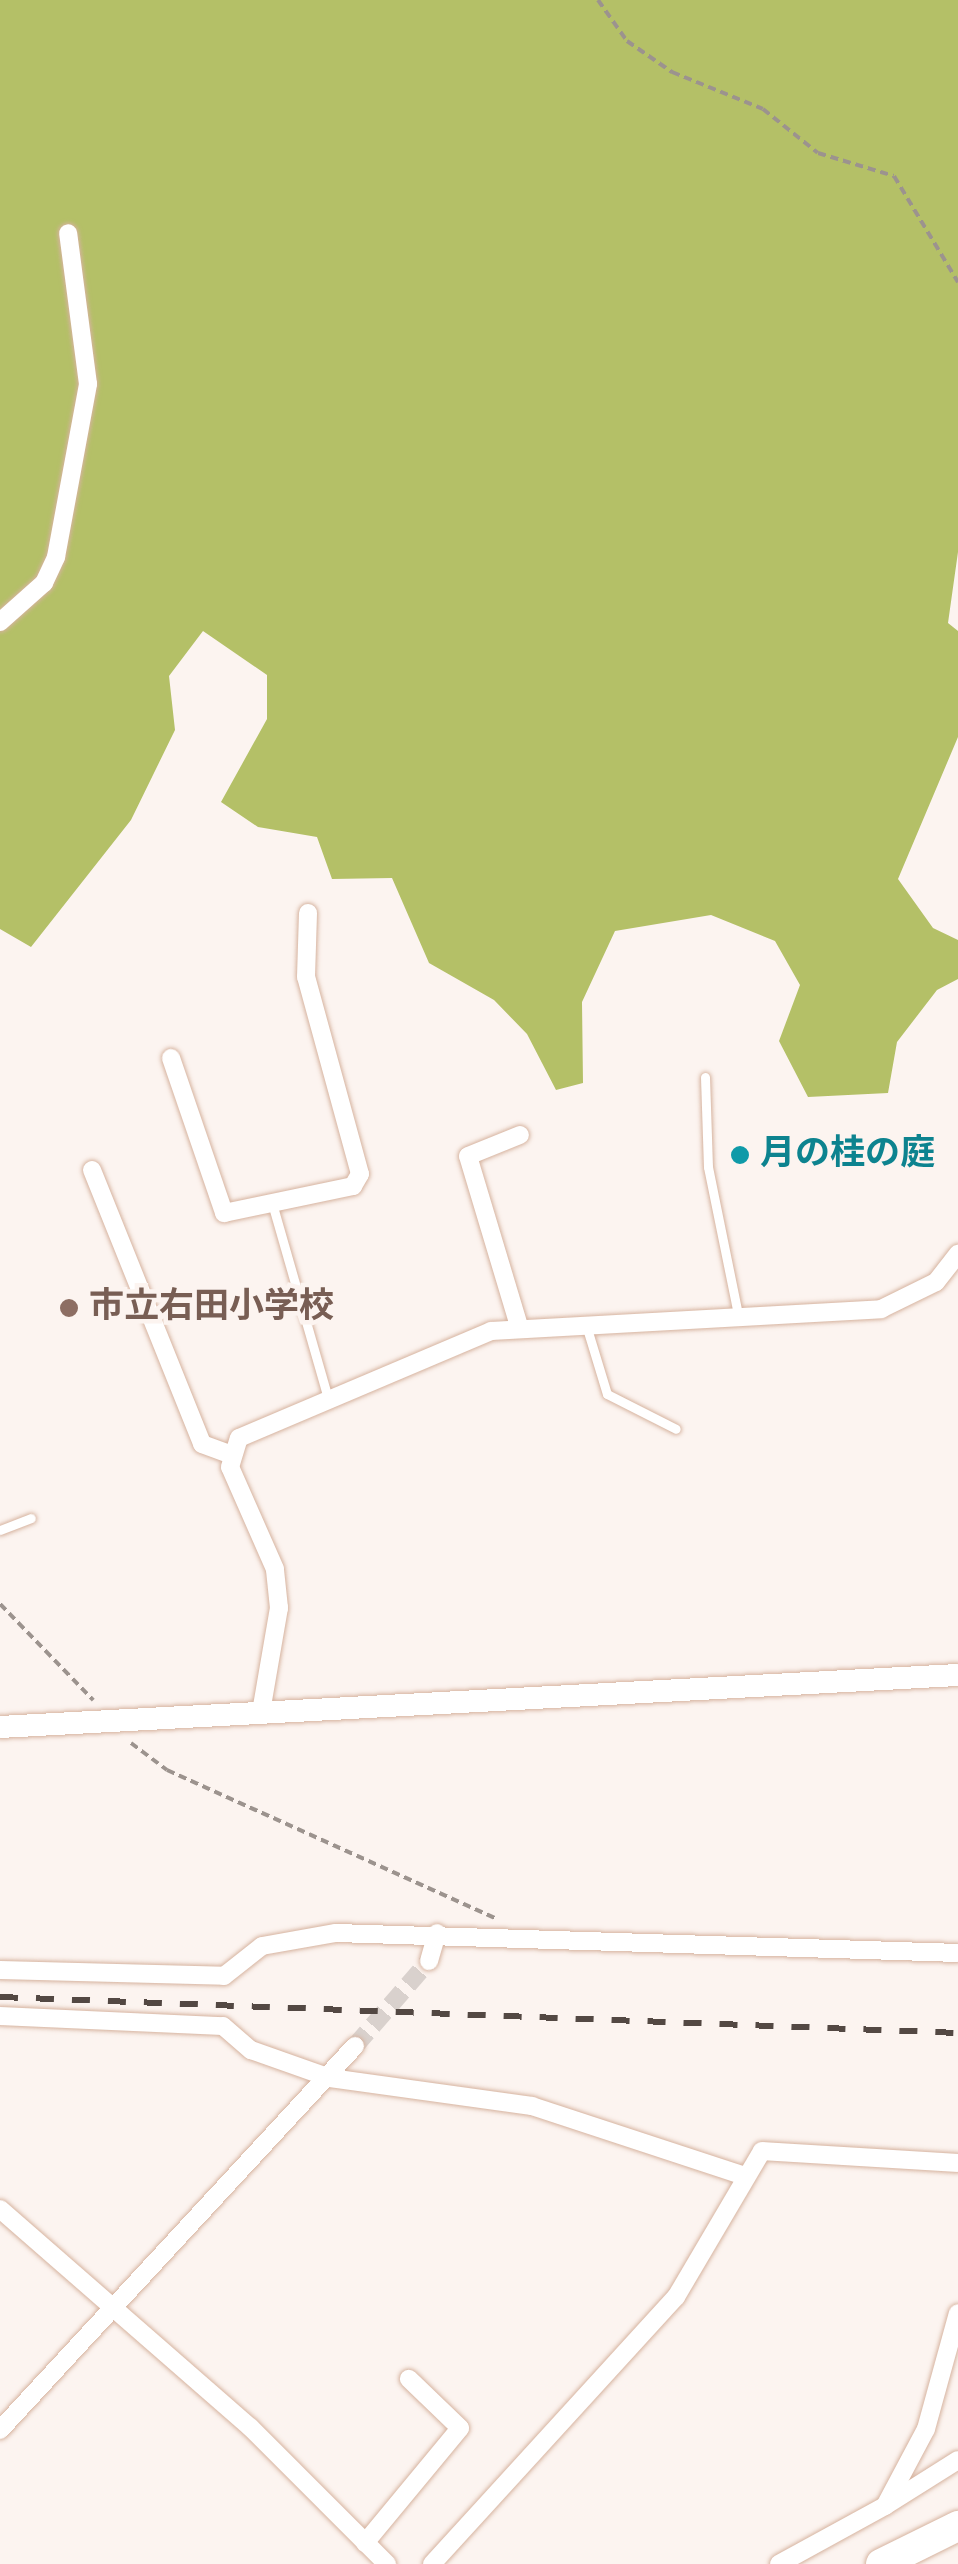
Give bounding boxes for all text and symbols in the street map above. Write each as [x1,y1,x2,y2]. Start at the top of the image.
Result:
place label: 月の桂の庭 [760,1134,935,1176]
marker: 月の桂の庭 [729,1144,751,1166]
place label: 市立右田小学校 [89,1287,334,1329]
marker: 市立右田小学校 [58,1297,80,1319]

